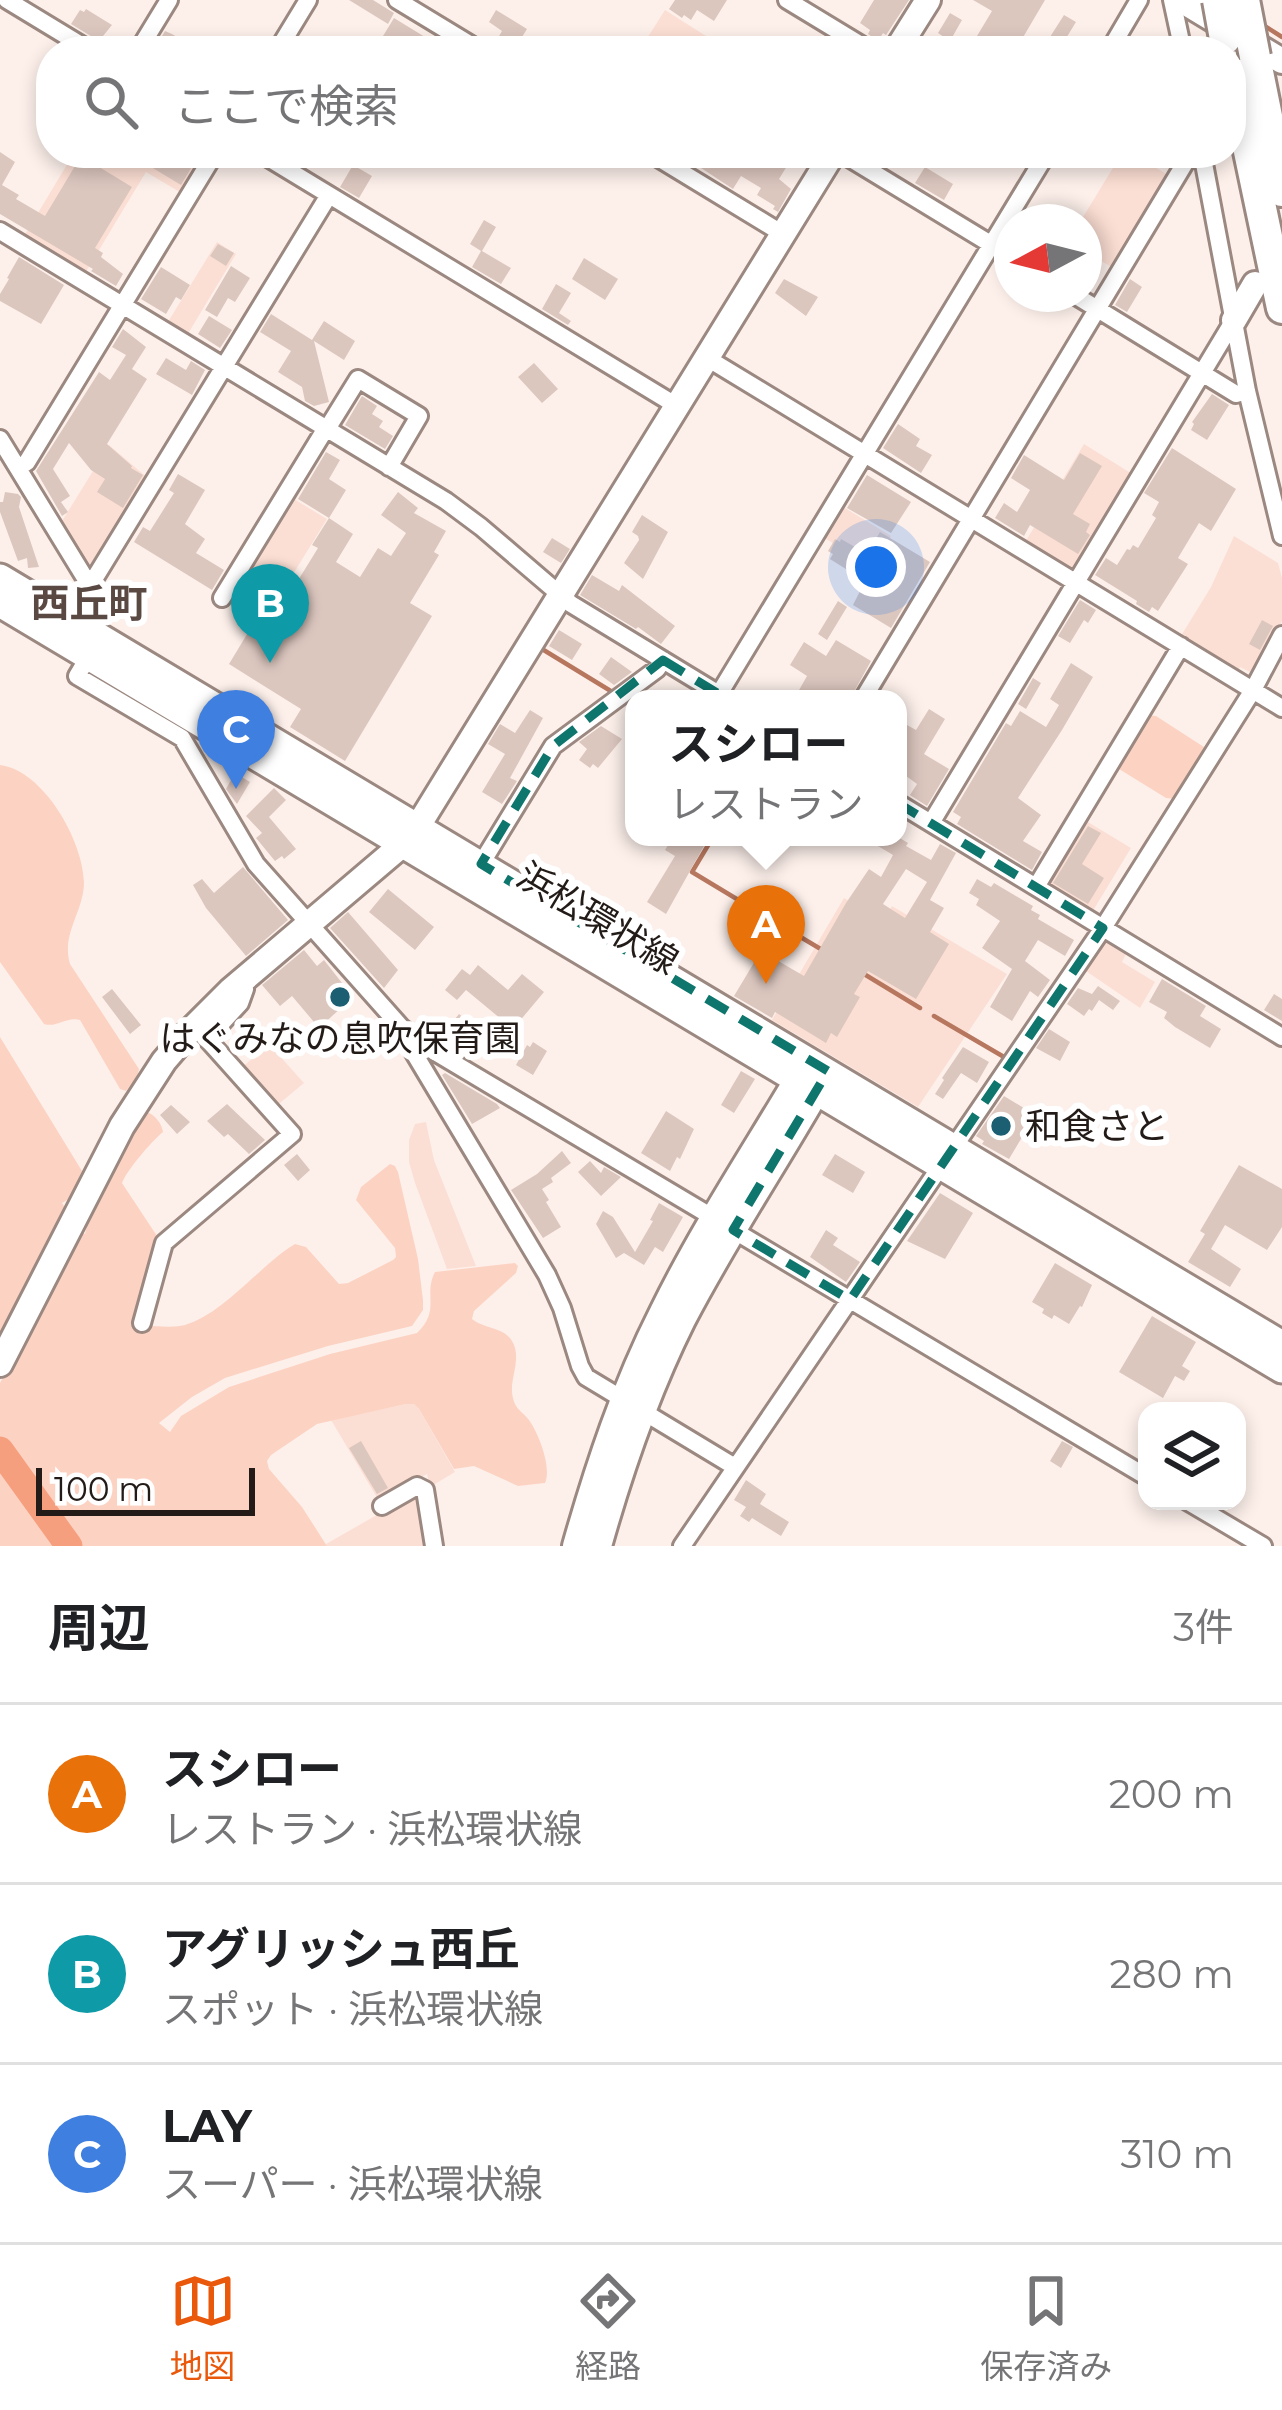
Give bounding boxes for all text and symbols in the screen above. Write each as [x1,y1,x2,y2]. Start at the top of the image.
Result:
search box [36,36,1246,168]
icon: search [78,69,144,135]
text: ここで検索 [174,78,399,133]
north arrow [994,204,1102,312]
your location [846,537,906,597]
pin: B [231,564,309,663]
district label: 西丘町 [30,579,148,627]
pin: C [197,690,275,789]
popup [625,690,907,846]
text: スシロー [668,716,849,771]
text: レストラン [668,780,864,828]
street label: 浜松環状線 [510,853,686,983]
pin: A [727,885,805,984]
marker: はぐみなの息吹保育園 [327,984,353,1010]
place label: はぐみなの息吹保育園 [159,1016,521,1060]
place label: 和食さと [1025,1104,1169,1148]
marker: 和食さと [988,1113,1014,1139]
map controls [1138,1402,1246,1510]
button: layers [1138,1402,1246,1510]
scale bar [36,1462,255,1515]
text: 100 m [54,1469,153,1509]
text: 周辺 [48,1597,150,1659]
text: 3件 [1173,1603,1234,1651]
text: スシロー [162,1741,342,1796]
text: A [72,1770,102,1818]
text: 200 m [1109,1770,1234,1818]
text: レストラン · 浜松環状線 [162,1805,582,1853]
text: アグリッシュ西丘 [162,1921,520,1976]
text: B [72,1950,102,1998]
text: 280 m [1110,1950,1234,1998]
text: スポット · 浜松環状線 [162,1985,543,2033]
text: LAY [162,2098,252,2153]
text: C [73,2130,101,2178]
text: 310 m [1121,2130,1234,2178]
text: スーパー · 浜松環状線 [162,2160,543,2208]
tab: 地図 [170,2268,236,2388]
tab: 経路 [575,2268,641,2388]
tab: 保存済み [980,2268,1112,2388]

